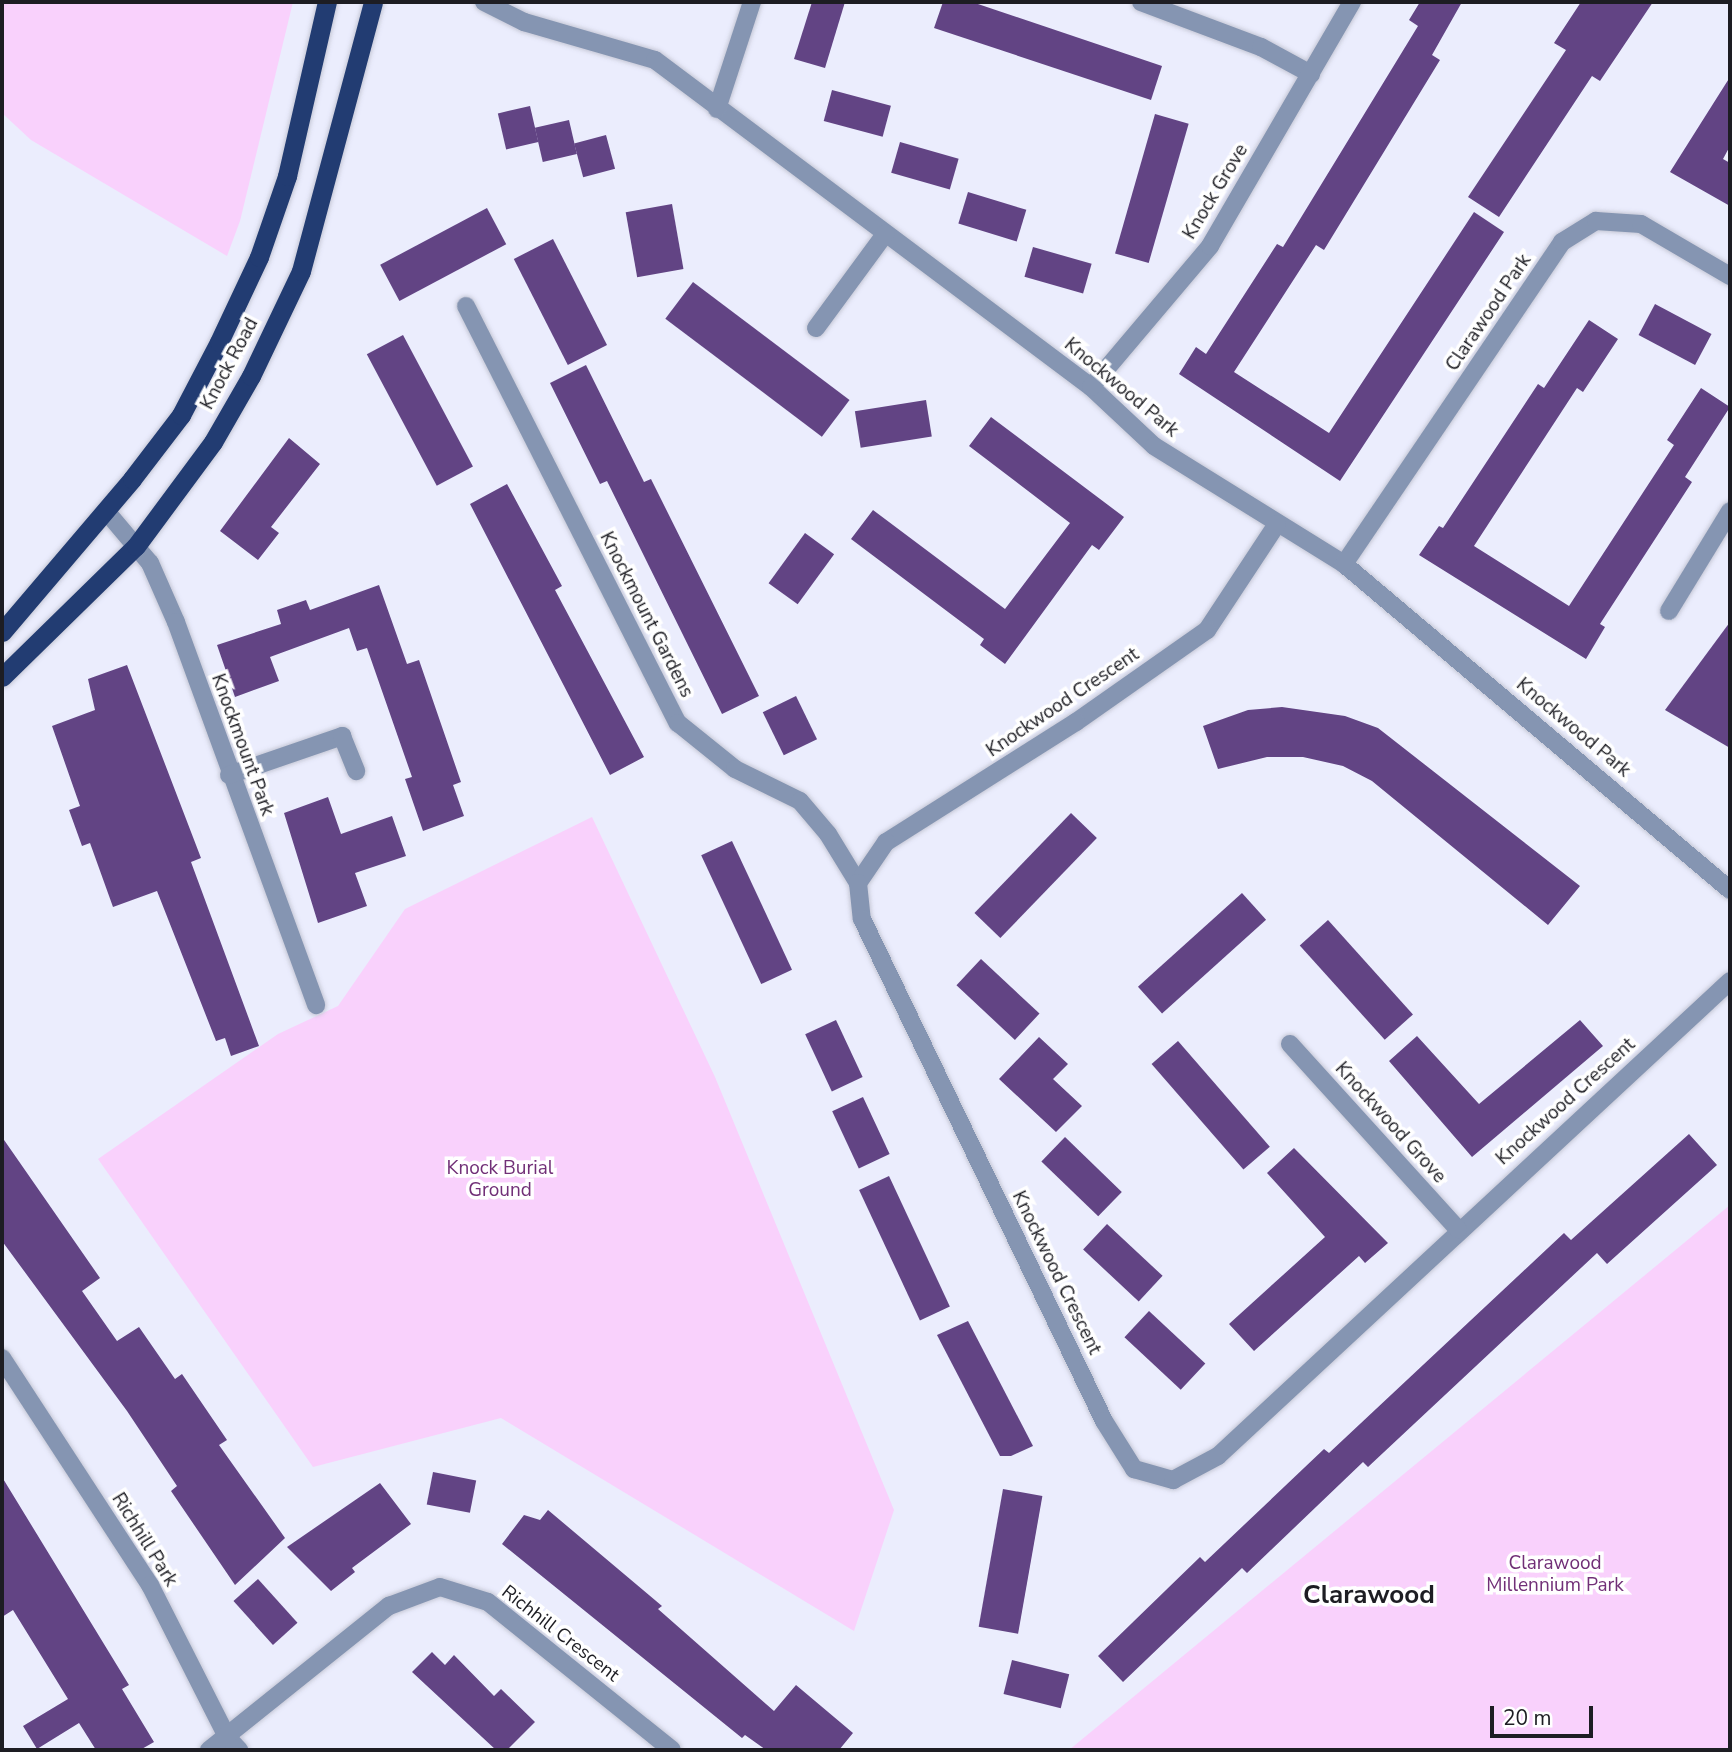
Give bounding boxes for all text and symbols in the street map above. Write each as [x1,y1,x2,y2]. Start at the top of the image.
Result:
street label: Knock Grove [1179,140,1253,244]
street label: Clarawood Park [1442,250,1536,376]
street label: Knock Road [196,314,264,414]
street label: Knockwood Park [1059,334,1183,442]
street label: Knockmount Gardens [594,528,698,702]
street label: Knockwood Crescent [982,643,1144,763]
street label: Knockmount Park [206,671,278,819]
street label: Knockwood Park [1511,674,1635,782]
street label: Knockwood Crescent [1492,1034,1640,1170]
street label: Knockwood Grove [1330,1058,1450,1188]
park label: Knock Burial Ground [447,1158,553,1202]
street label: Knockwood Crescent [1007,1188,1105,1358]
street label: Richhill Park [106,1489,182,1591]
park label: Clarawood Millennium Park [1486,1553,1624,1597]
district label: Clarawood [1303,1579,1435,1611]
street label: Richhill Crescent [497,1581,623,1687]
scale bar [1494,1692,1597,1736]
text: 20 m [1503,1704,1552,1732]

